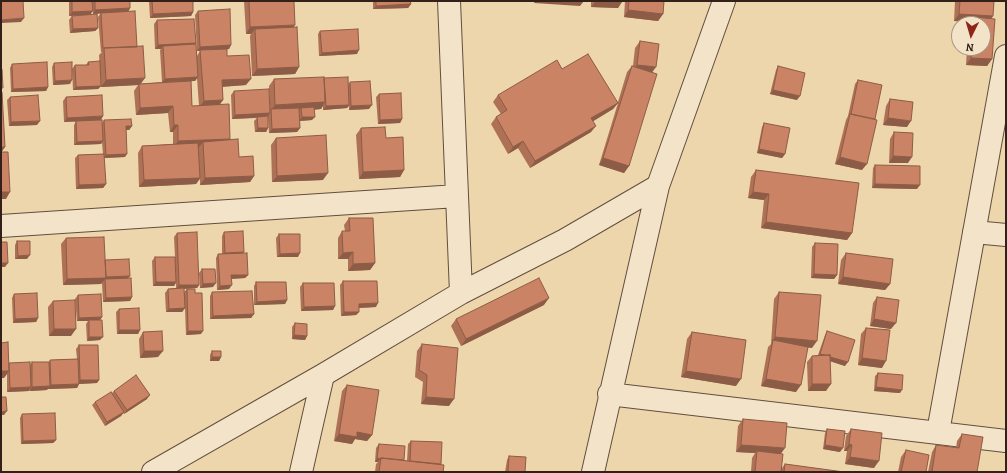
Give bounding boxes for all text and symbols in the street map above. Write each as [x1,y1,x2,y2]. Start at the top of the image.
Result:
north arrow [951,16,991,56]
text: N [965,40,975,55]

